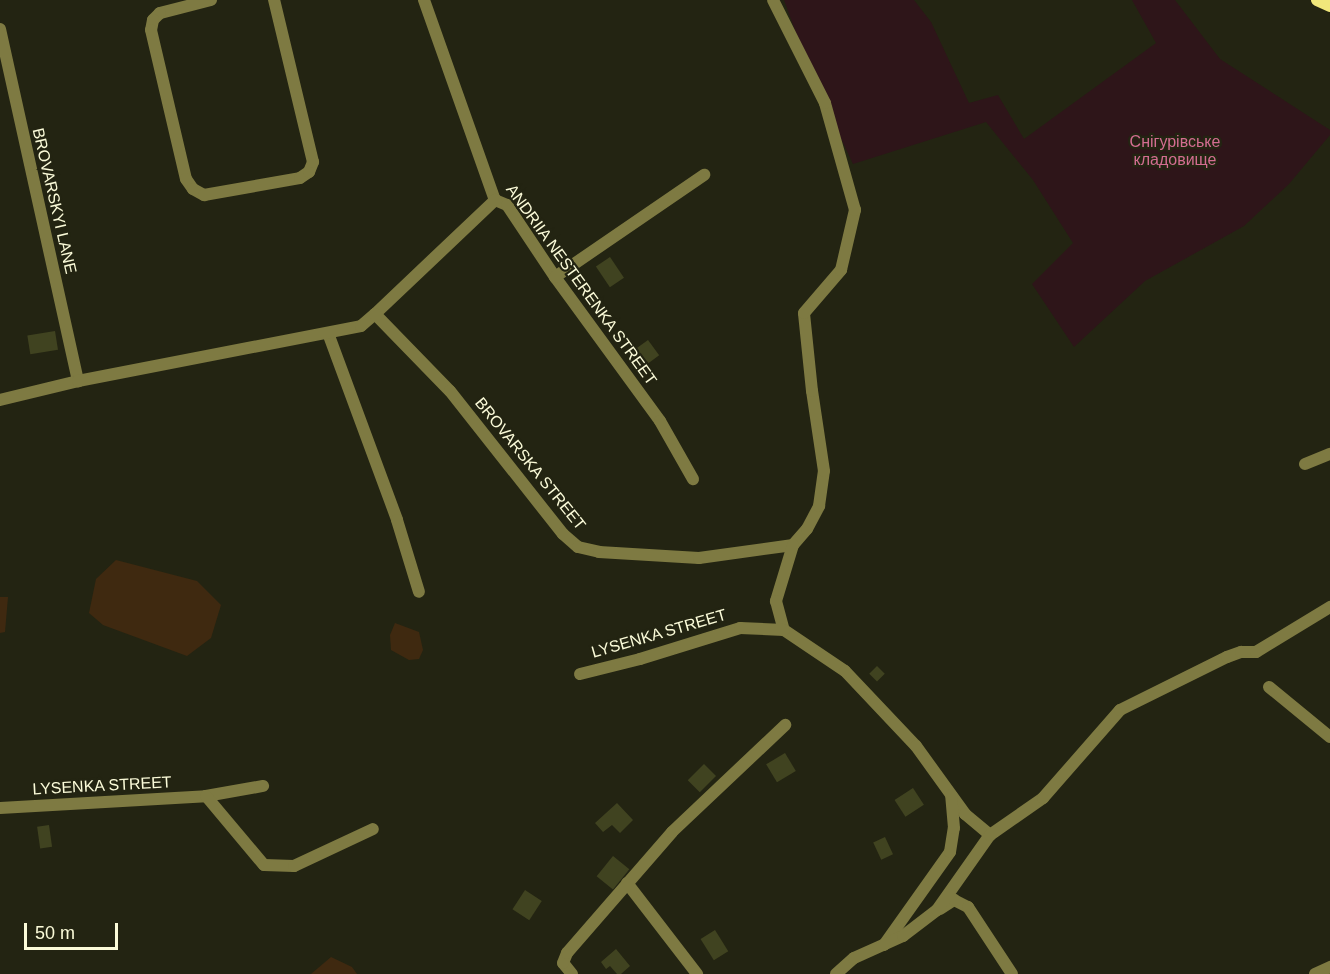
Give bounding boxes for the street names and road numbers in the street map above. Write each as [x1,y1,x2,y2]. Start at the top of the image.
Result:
street label: BROVARSKYI LANE [28,126,80,276]
street label: ANDRIIA NESTERENKA STREET [501,180,661,390]
street label: BROVARSKA STREET [470,393,590,535]
street label: LYSENKA STREET [589,605,729,663]
street label: LYSENKA STREET [31,773,173,799]

